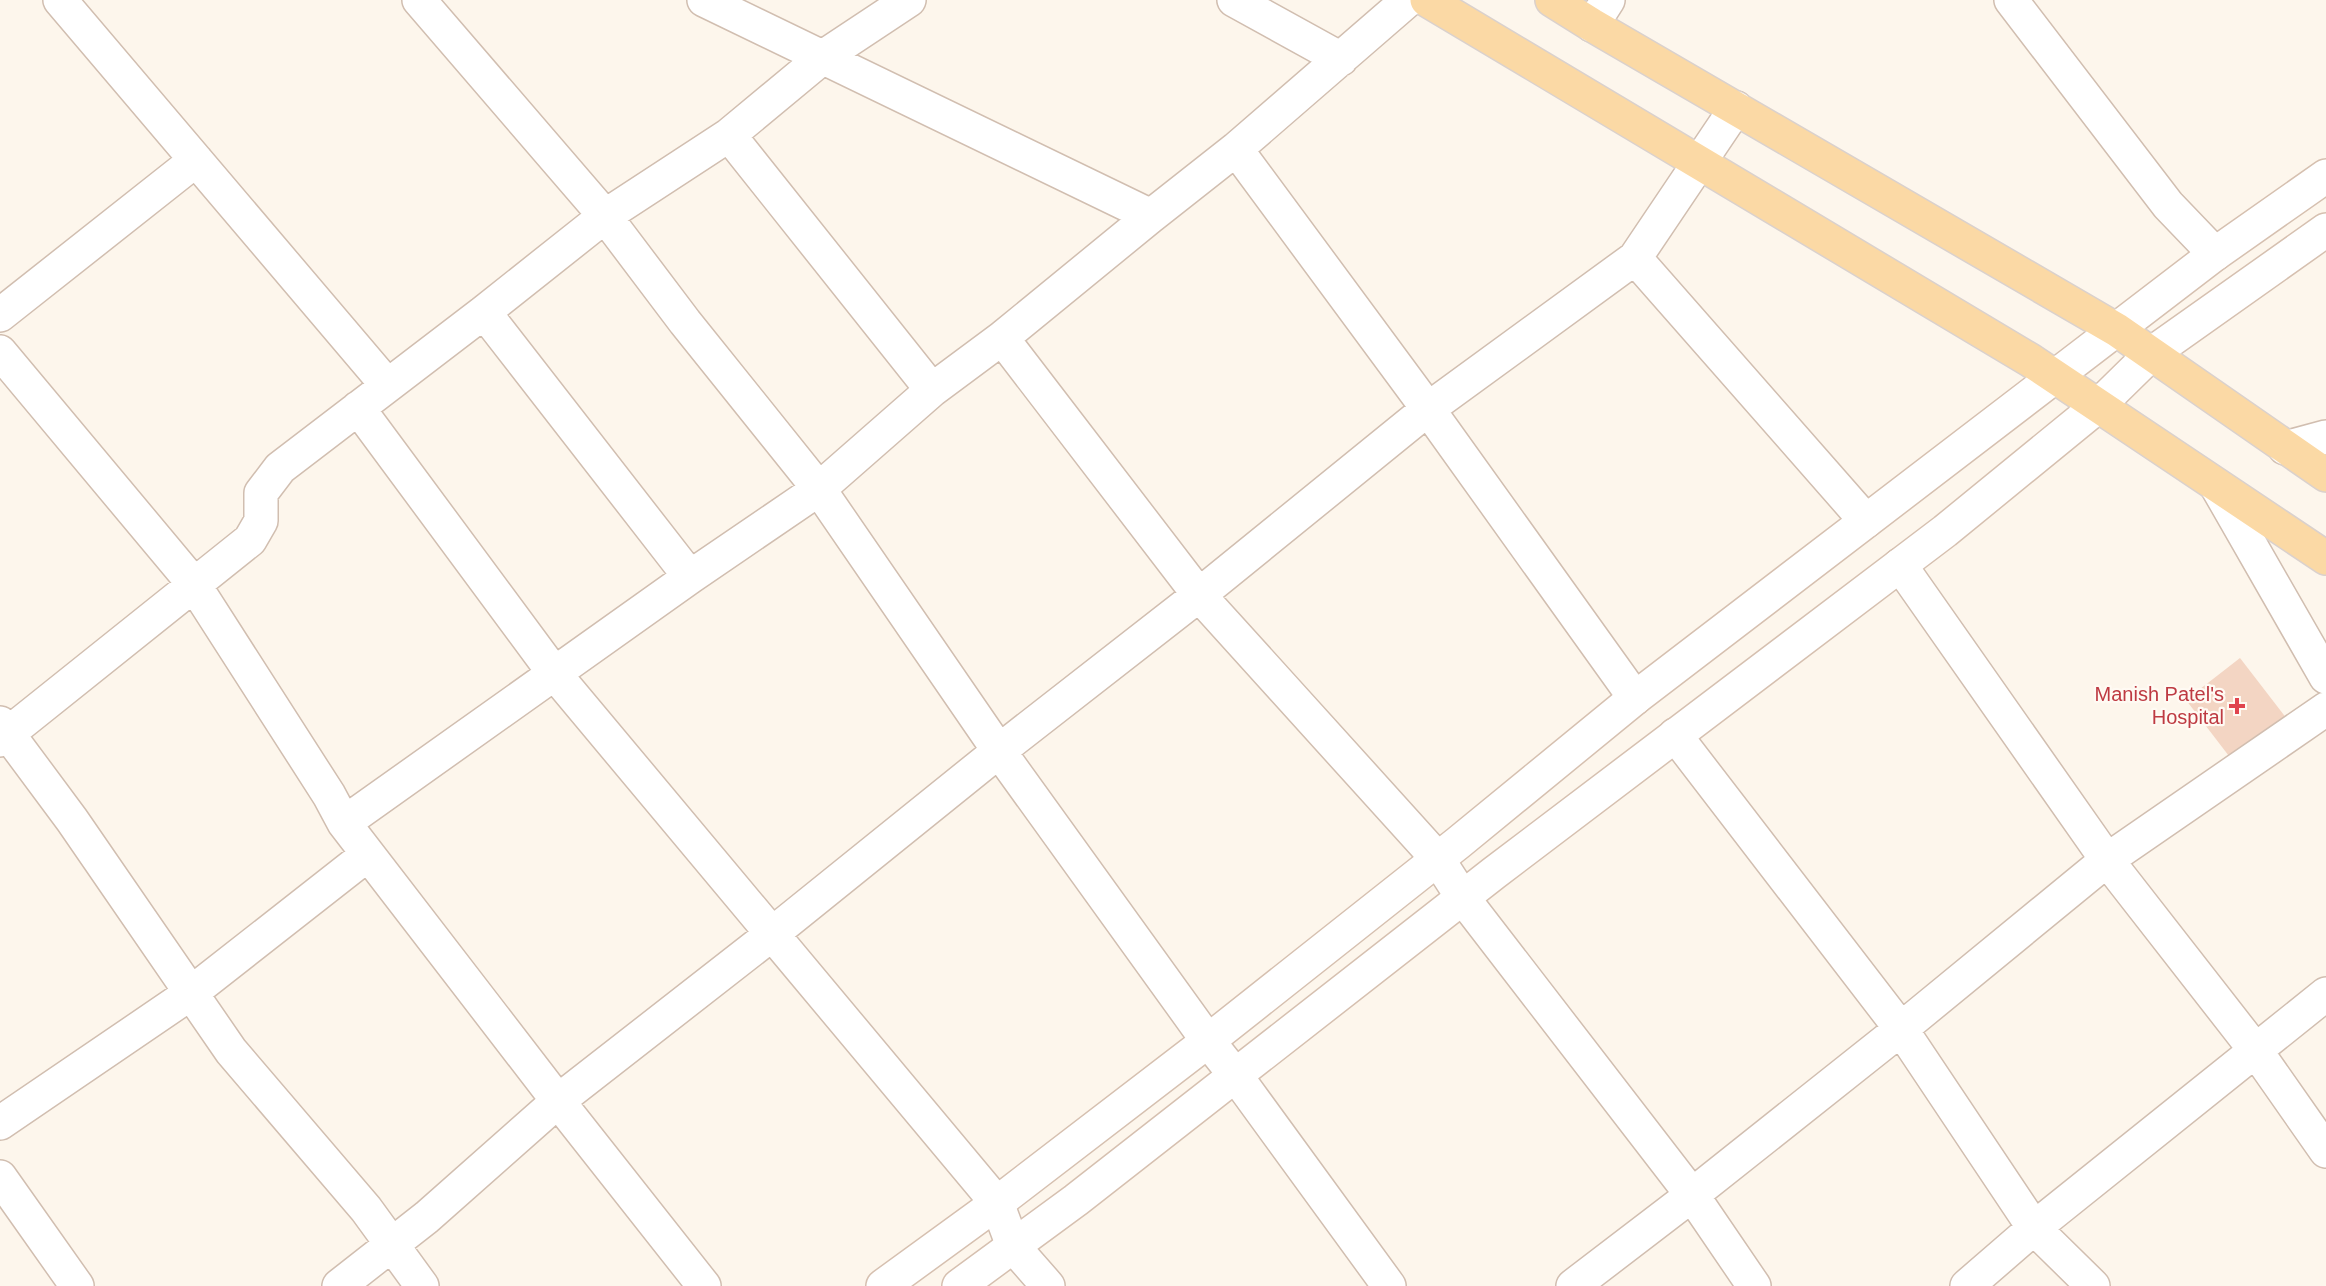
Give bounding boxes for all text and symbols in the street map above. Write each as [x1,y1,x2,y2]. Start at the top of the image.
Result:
place label: Manish Patel's Hospital [2095,683,2224,728]
marker: Manish Patel's Hospital [2228,697,2246,715]

